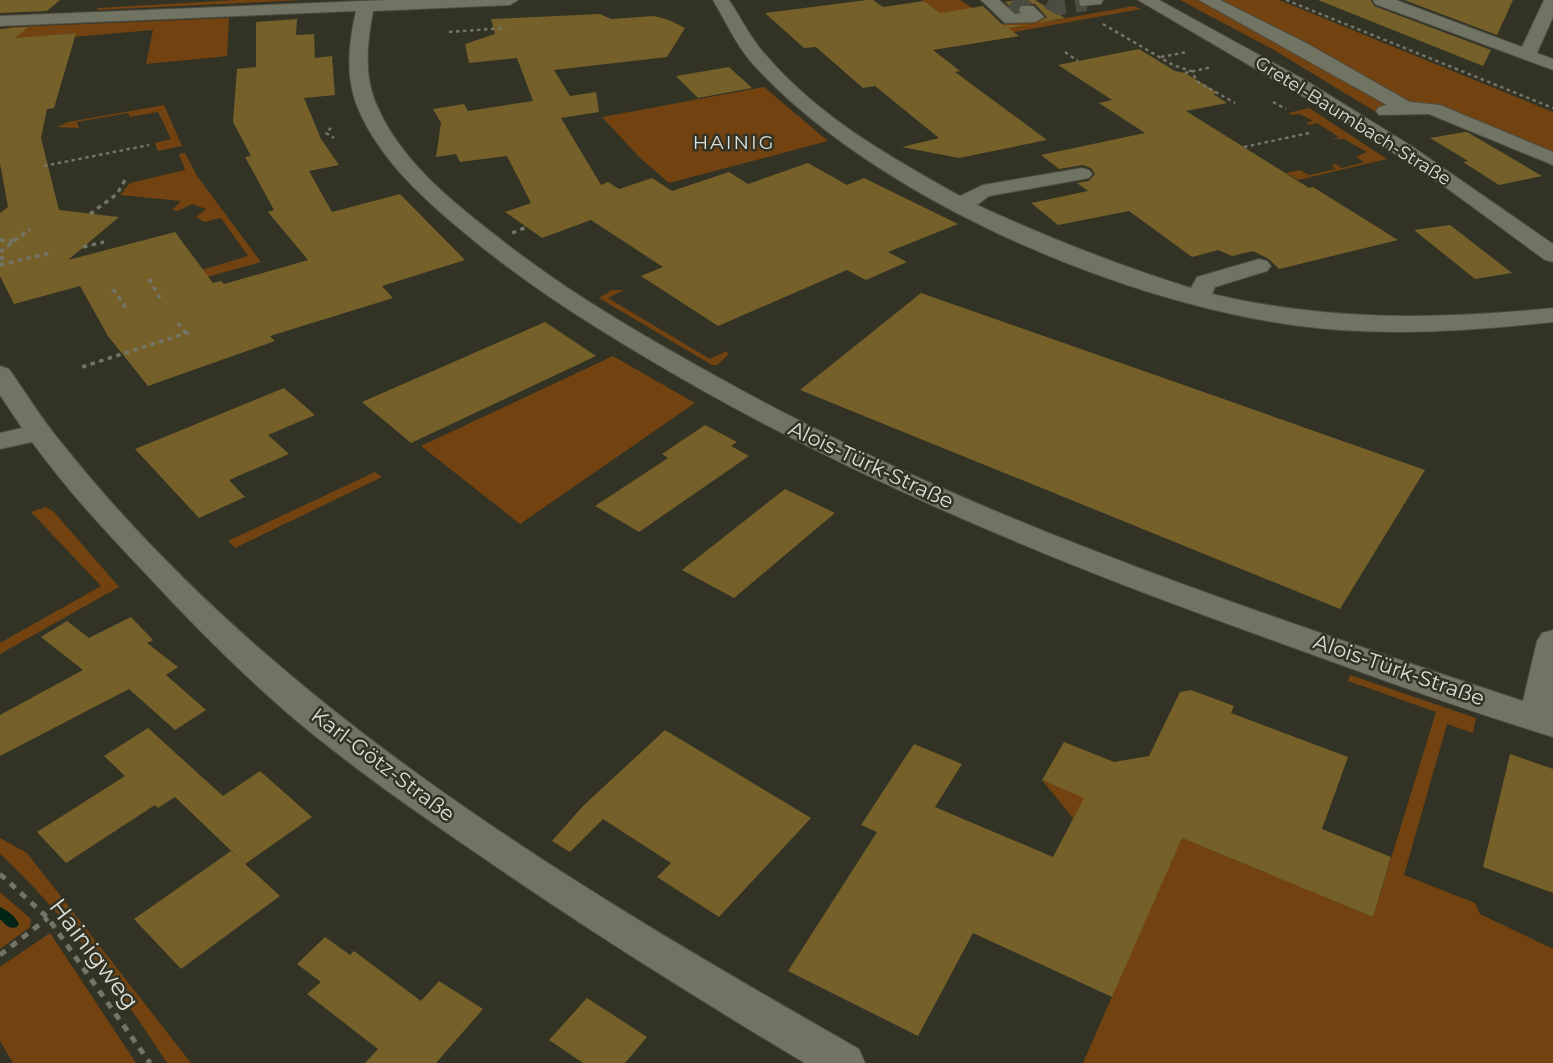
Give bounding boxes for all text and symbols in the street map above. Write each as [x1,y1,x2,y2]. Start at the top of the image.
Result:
street label: Gretel-Baumbach-Straße [1251,52,1455,190]
district label: HAINIG [693,131,775,154]
street label: Alois-Türk-Straße [785,415,958,514]
street label: Alois-Türk-Straße [1310,629,1488,711]
street label: Karl-Götz-Straße [307,702,460,827]
street label: Hainigweg [43,893,145,1015]

